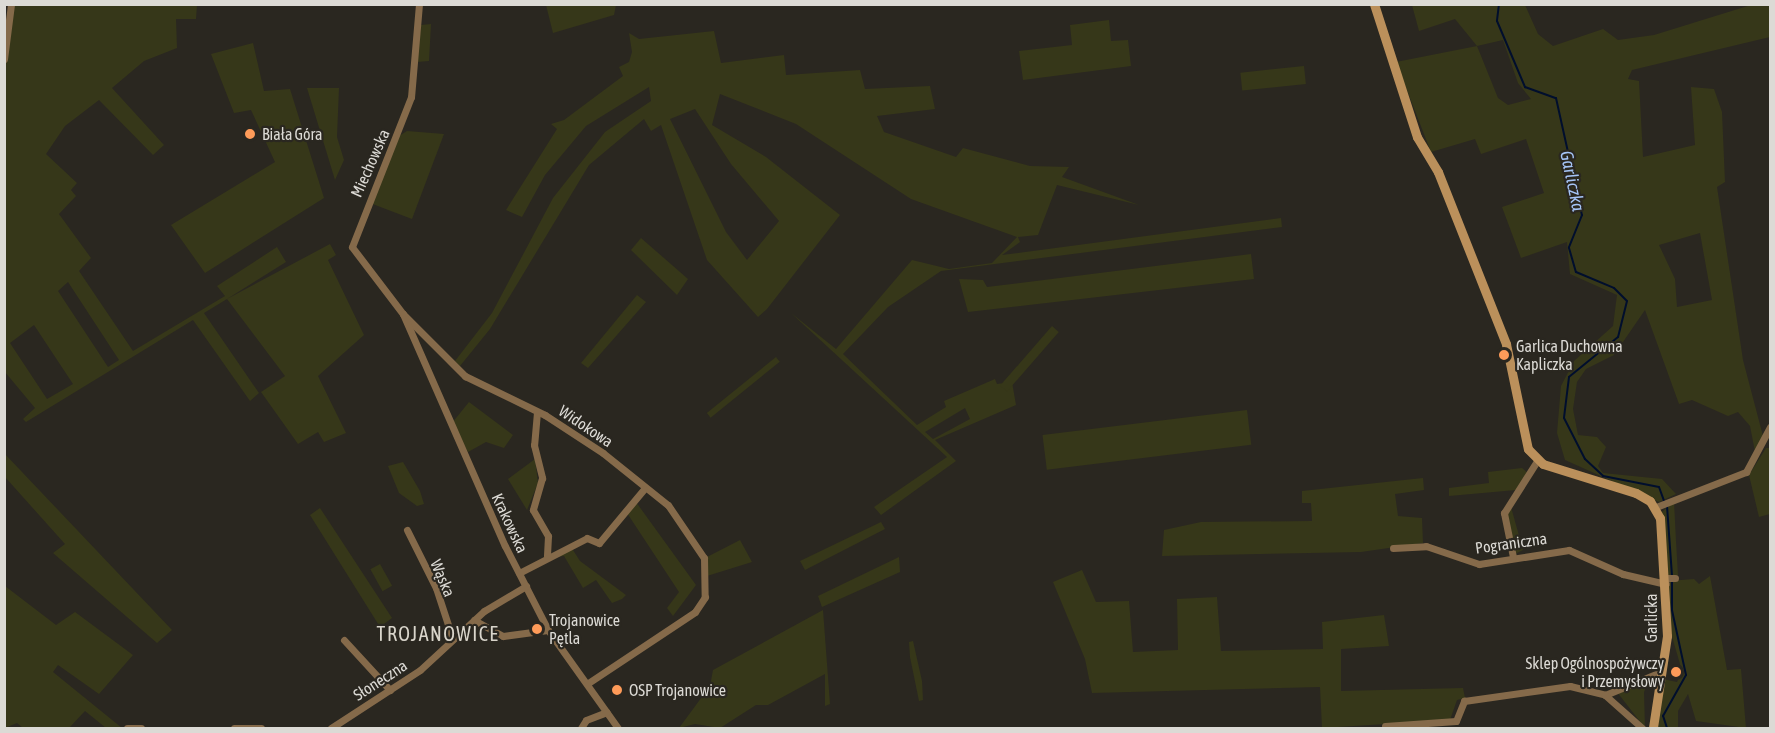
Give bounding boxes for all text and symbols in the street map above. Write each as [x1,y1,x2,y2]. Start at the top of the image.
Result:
place label: Biała Góra [262,124,322,144]
street label: Miechowska [347,126,393,200]
marker: Biała Góra [243,127,257,141]
water label: Garliczka [1555,149,1589,213]
place label: Garlica Duchowna Kapliczka [1516,336,1623,374]
marker: Garlica Duchowna Kapliczka [1497,348,1511,362]
street label: Widokowa [555,401,617,451]
street label: Krakowska [488,490,532,556]
street label: Pograniczna [1474,528,1548,558]
street label: Wąska [427,556,459,600]
street label: Garlicka [1641,594,1661,642]
place label: Trojanowice Pętla [549,610,620,648]
district label: TROJANOWICE [377,621,499,645]
marker: Trojanowice Pętla [530,622,544,636]
place label: Sklep Ogólnospożywczy i Przemysłowy [1526,653,1664,691]
street label: Słoneczna [350,656,410,704]
marker: Sklep Ogólnospożywczy i Przemysłowy [1669,665,1683,679]
place label: OSP Trojanowice [629,680,726,700]
marker: OSP Trojanowice [610,683,624,697]

